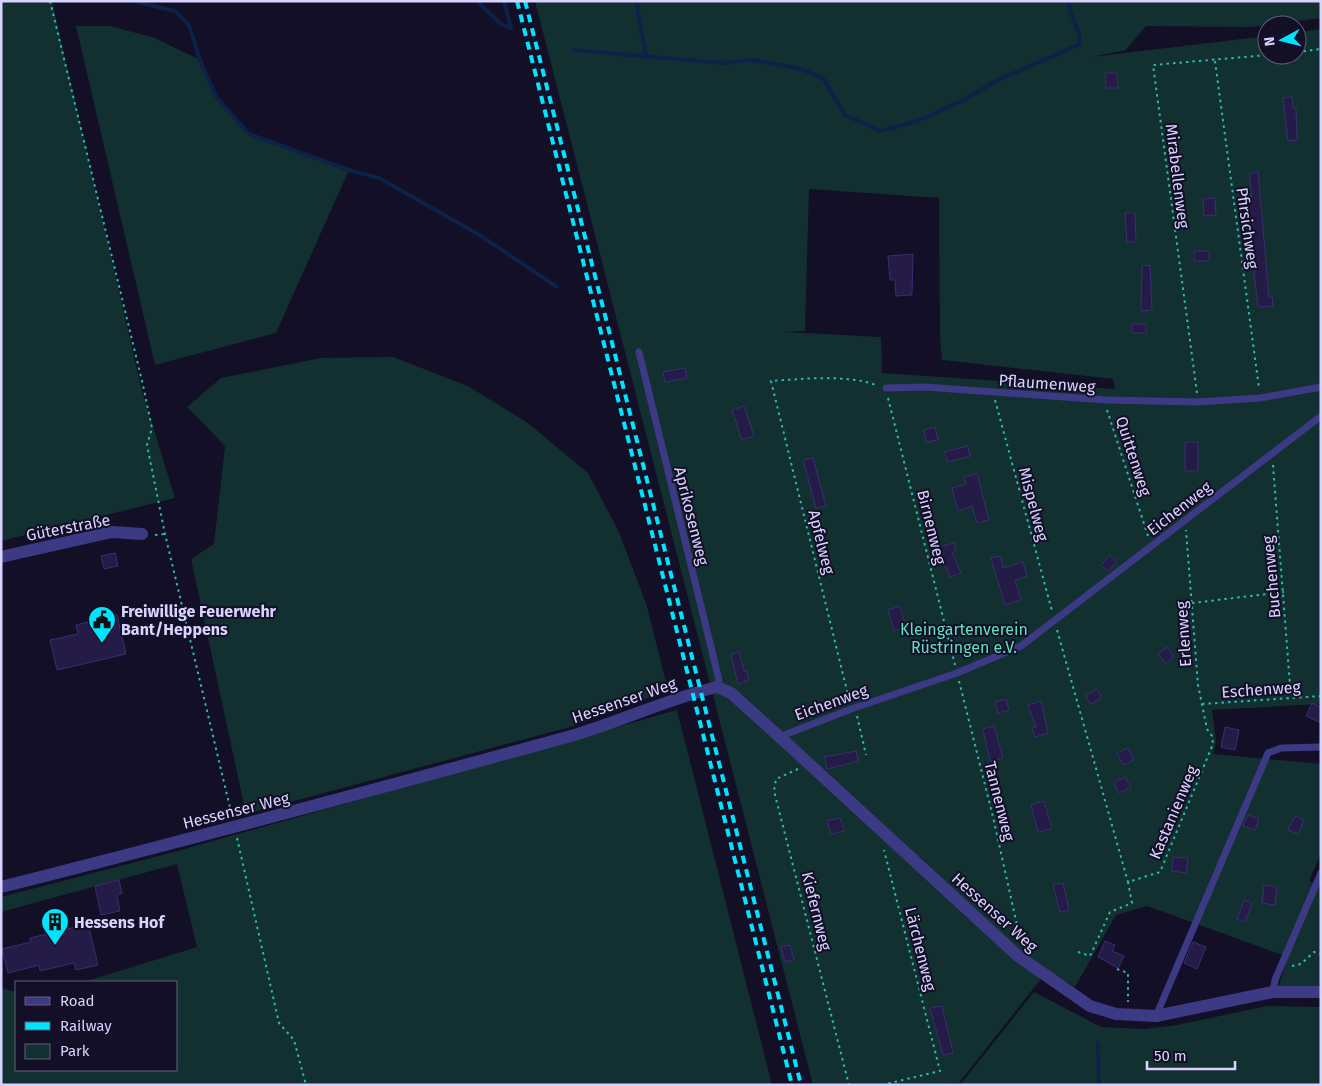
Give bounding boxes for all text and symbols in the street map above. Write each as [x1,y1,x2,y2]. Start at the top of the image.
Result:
north arrow [1257,15,1307,65]
text: N [1261,36,1279,47]
street label: Mirabellenweg [1162,123,1193,230]
street label: Pfirsichweg [1232,186,1263,271]
street label: Pflaumenweg [998,371,1097,396]
street label: Quittenweg [1112,414,1156,499]
street label: Aprikosenweg [670,465,713,568]
street label: Mispelweg [1015,465,1053,544]
street label: Eichenweg [1143,477,1216,539]
street label: Birnenweg [913,488,950,567]
street label: Apfelweg [804,508,839,577]
street label: Güterstraße [24,510,112,545]
street label: Buchenweg [1258,534,1285,619]
street label: Erlenweg [1172,600,1195,667]
place label: Freiwillige Feuerwehr Bant/Heppens [121,602,277,639]
public building icon: Freiwillige Feuerwehr Bant/Heppens [87,605,117,644]
park label: Kleingartenverein Rüstringen e.V. [900,620,1028,657]
street label: Hessenser Weg [569,673,680,727]
street label: Eschenweg [1221,677,1302,702]
street label: Eichenweg [792,680,871,725]
street label: Tannenweg [980,759,1019,844]
street label: Kastanienweg [1145,762,1202,862]
street label: Hessenser Weg [181,788,292,833]
street label: Hessenser Weg [948,869,1042,956]
street label: Kiefernweg [798,870,836,953]
street label: Lärchenweg [901,905,940,994]
building icon: Hessens Hof [40,907,70,946]
place label: Hessens Hof [74,913,165,932]
legend [15,981,178,1071]
text: Road [60,992,95,1010]
text: Railway [60,1017,112,1035]
scale bar [1147,1038,1234,1070]
text: Park [60,1042,90,1060]
text: 50 m [1154,1047,1187,1065]

